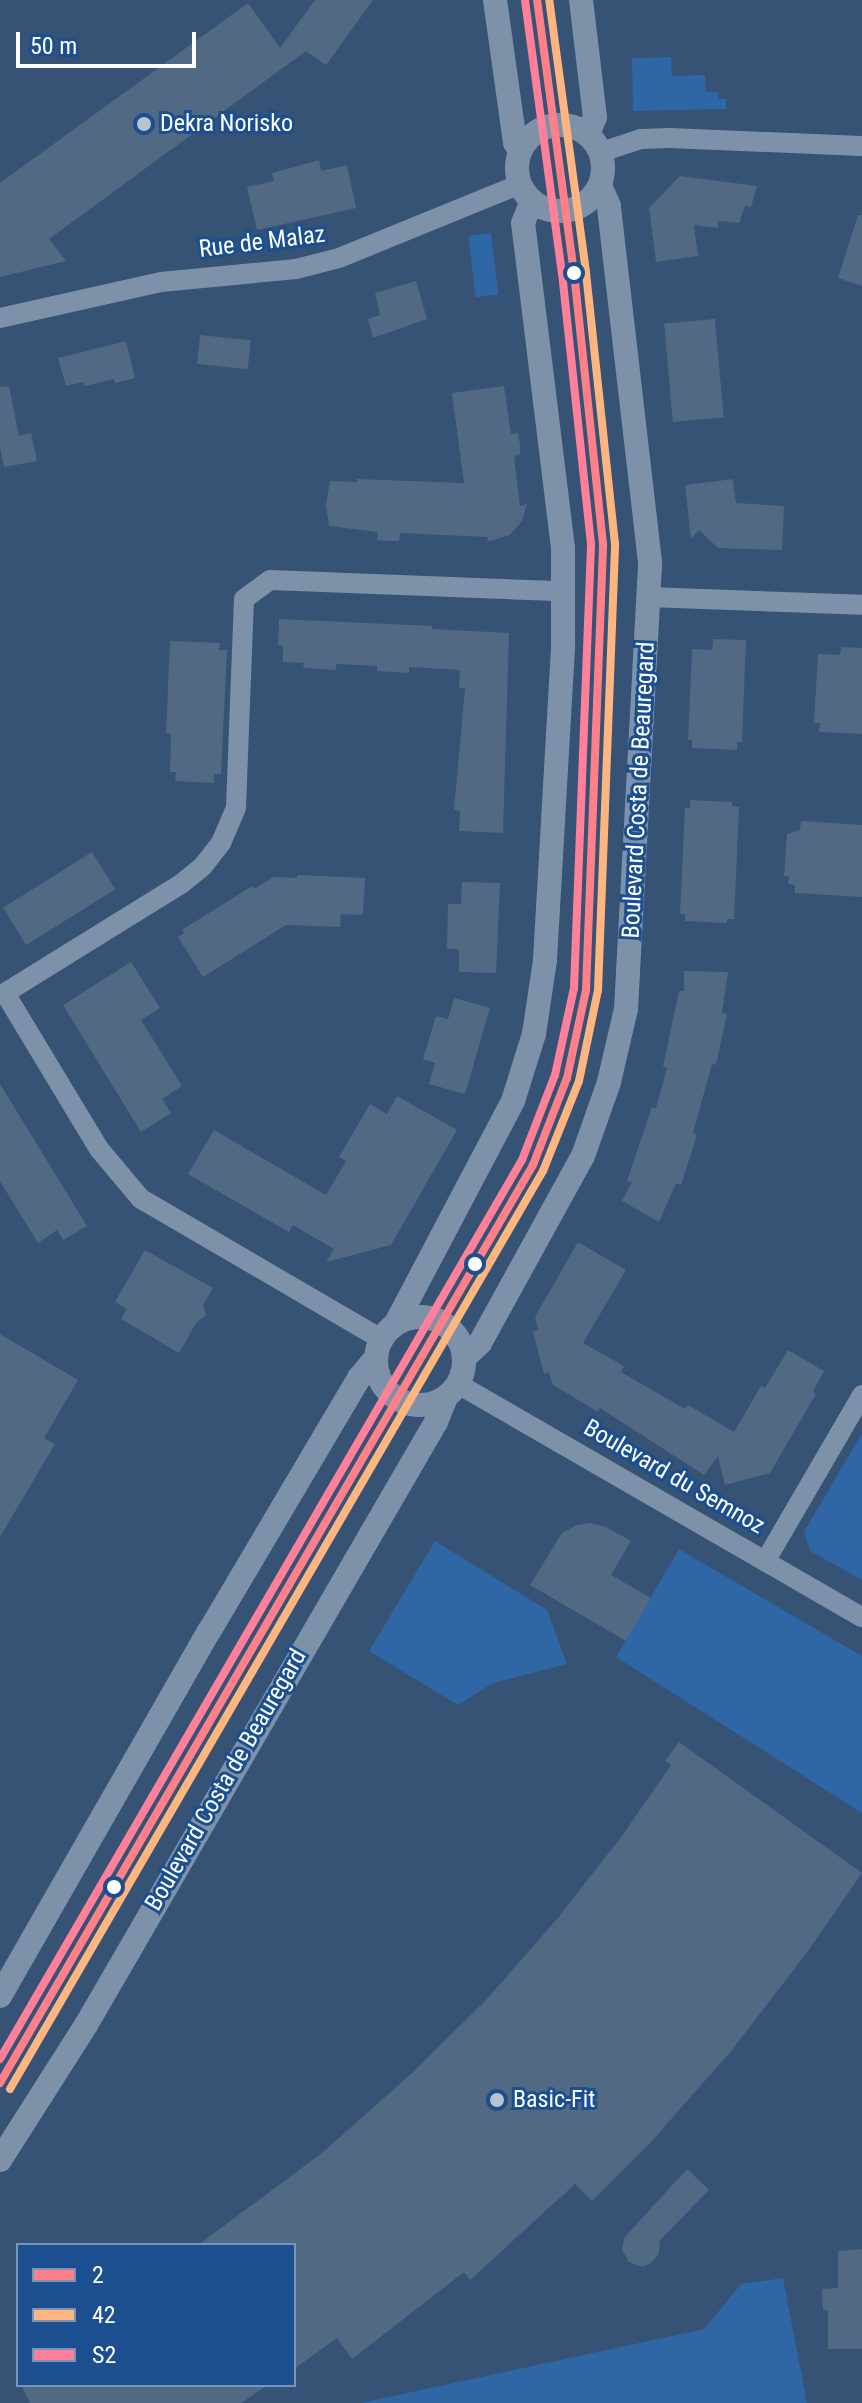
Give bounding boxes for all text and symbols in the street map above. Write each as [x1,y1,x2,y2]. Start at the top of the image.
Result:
scale bar [20,16,200,66]
text: 50 m [30,32,77,60]
place label: Dekra Norisko [160,110,293,138]
marker: Dekra Norisko [135,115,153,133]
street label: Rue de Malaz [197,220,327,264]
unlabelled marker [566,265,582,281]
street label: Boulevard Costa de Beauregard [617,641,661,939]
unlabelled marker [467,1256,483,1272]
street label: Boulevard du Semnoz [578,1413,770,1541]
street label: Boulevard Costa de Beauregard [139,1644,313,1916]
unlabelled marker [106,1879,122,1895]
place label: Basic-Fit [513,2086,595,2114]
marker: Basic-Fit [488,2091,506,2109]
legend [16,2243,296,2387]
text: 2 [92,2261,104,2289]
text: 42 [92,2301,116,2329]
text: S2 [92,2341,116,2369]

